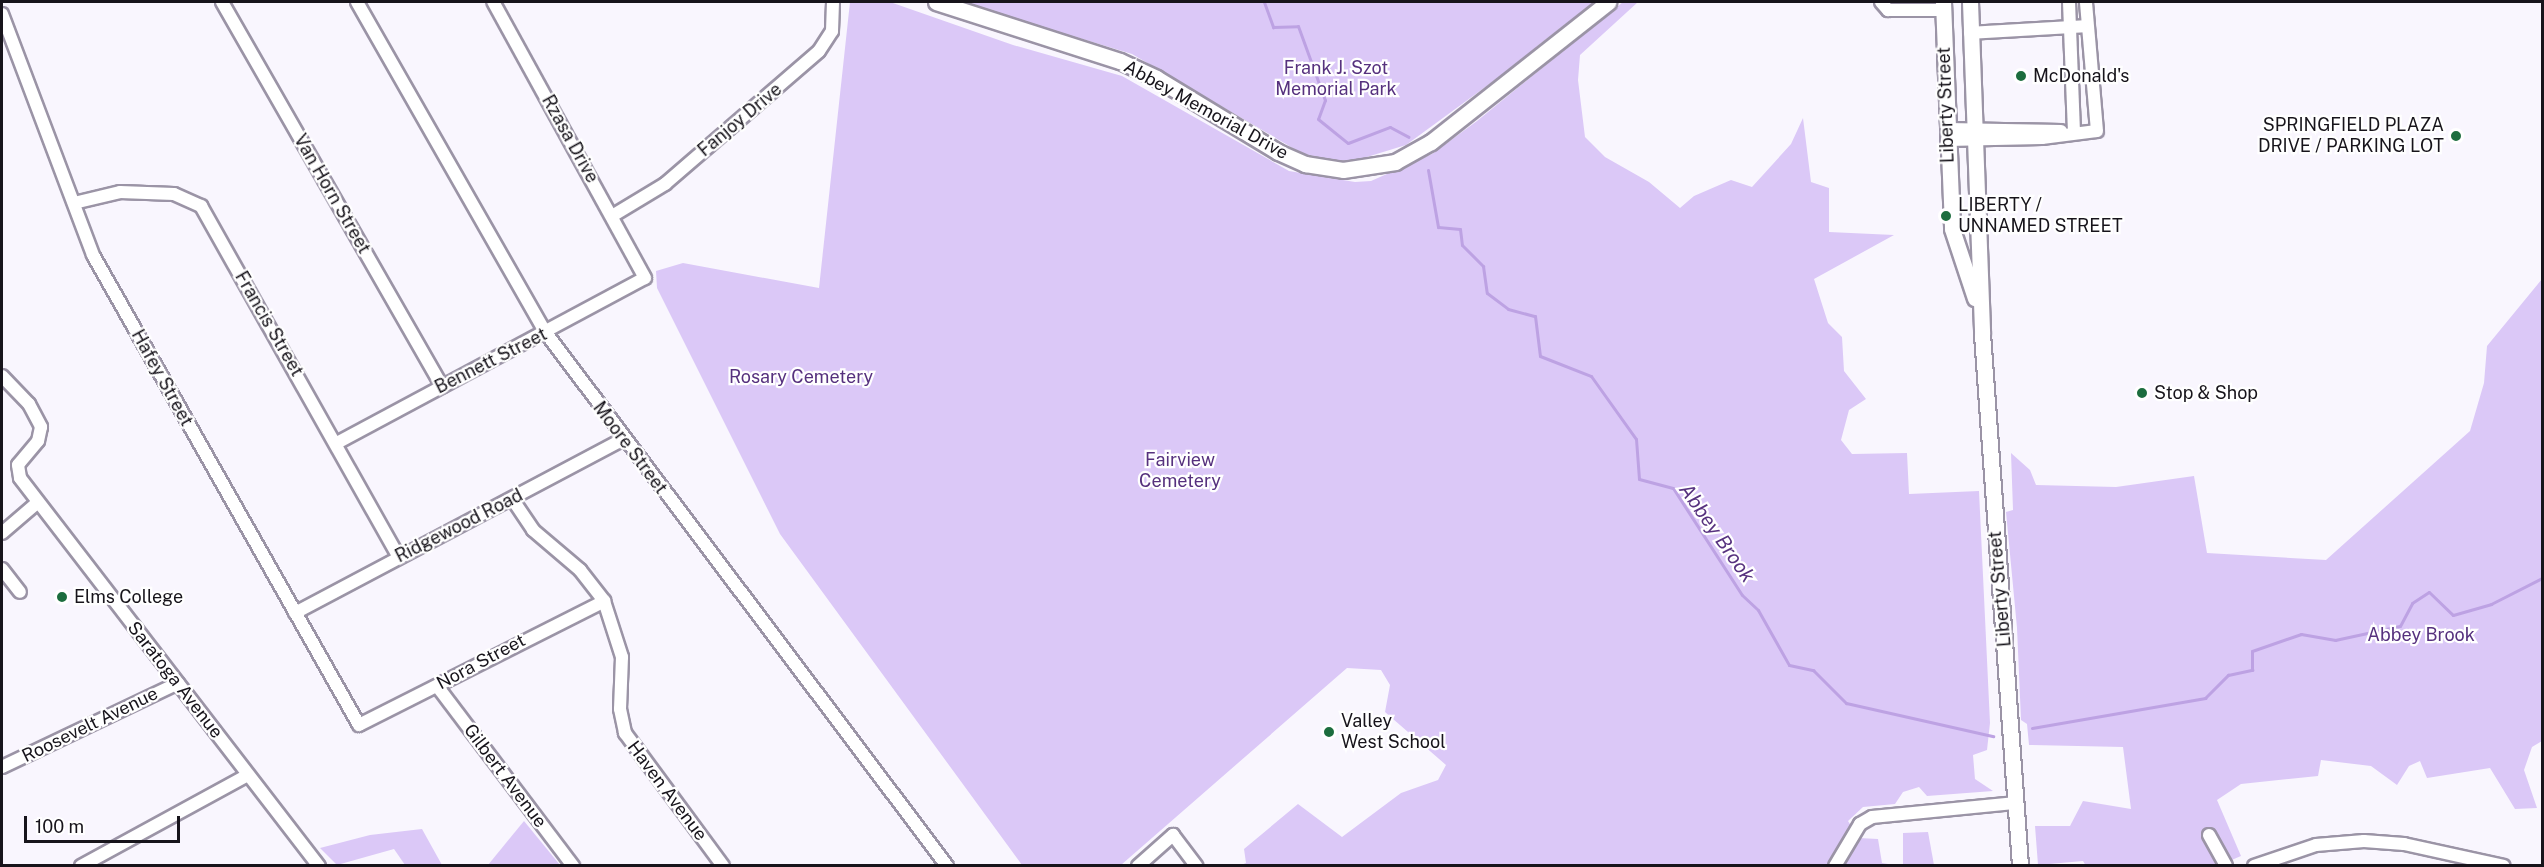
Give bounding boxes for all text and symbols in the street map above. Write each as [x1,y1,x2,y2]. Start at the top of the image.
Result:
street label: Liberty Street [1933,47,1959,163]
street label: Abbey Memorial Drive [1120,56,1292,164]
park label: Frank J. Szot Memorial Park [1275,58,1397,100]
place label: McDonald's [2033,65,2129,87]
marker: McDonald's [2014,69,2028,83]
street label: Fanjoy Drive [694,79,786,161]
street label: Rzasa Drive [537,91,603,187]
place label: SPRINGFIELD PLAZA DRIVE / PARKING LOT [2258,115,2444,158]
marker: SPRINGFIELD PLAZA DRIVE / PARKING LOT [2449,129,2463,143]
street label: Van Horn Street [289,130,375,258]
place label: LIBERTY / UNNAMED STREET [1958,195,2123,238]
marker: LIBERTY / UNNAMED STREET [1939,209,1953,223]
street label: Francis Street [230,268,308,380]
street label: Bennett Street [431,323,551,399]
street label: Hafey Street [127,326,197,430]
park label: Rosary Cemetery [729,366,873,388]
place label: Stop & Shop [2154,382,2258,404]
marker: Stop & Shop [2135,386,2149,400]
street label: Moore Street [588,397,672,499]
park label: Fairview Cemetery [1139,450,1221,492]
water label: Abbey Brook [1674,479,1760,587]
street label: Ridgewood Road [392,485,526,567]
street label: Liberty Street [1984,530,2016,648]
place label: Elms College [74,586,183,608]
marker: Elms College [55,590,69,604]
street label: Saratoga Avenue [123,617,227,743]
park label: Abbey Brook [2367,624,2475,646]
street label: Nora Street [433,630,529,694]
street label: Roosevelt Avenue [19,683,161,767]
place label: Valley West School [1341,711,1446,754]
street label: Gilbert Avenue [459,720,551,832]
marker: Valley West School [1322,725,1336,739]
street label: Haven Avenue [623,737,711,845]
scale bar [27,804,183,842]
text: 100 m [35,816,84,837]

